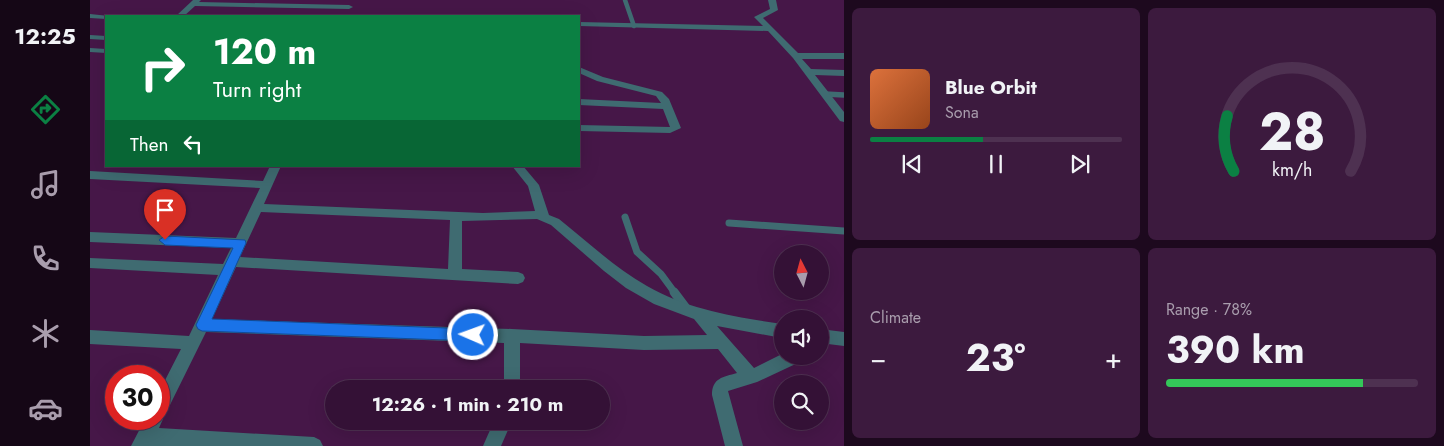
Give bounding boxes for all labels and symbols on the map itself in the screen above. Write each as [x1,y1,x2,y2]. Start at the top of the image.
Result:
pin [144,189,186,240]
north arrow [774,245,829,300]
position arrow [446,308,498,360]
speed limit sign: 30 [105,365,170,430]

